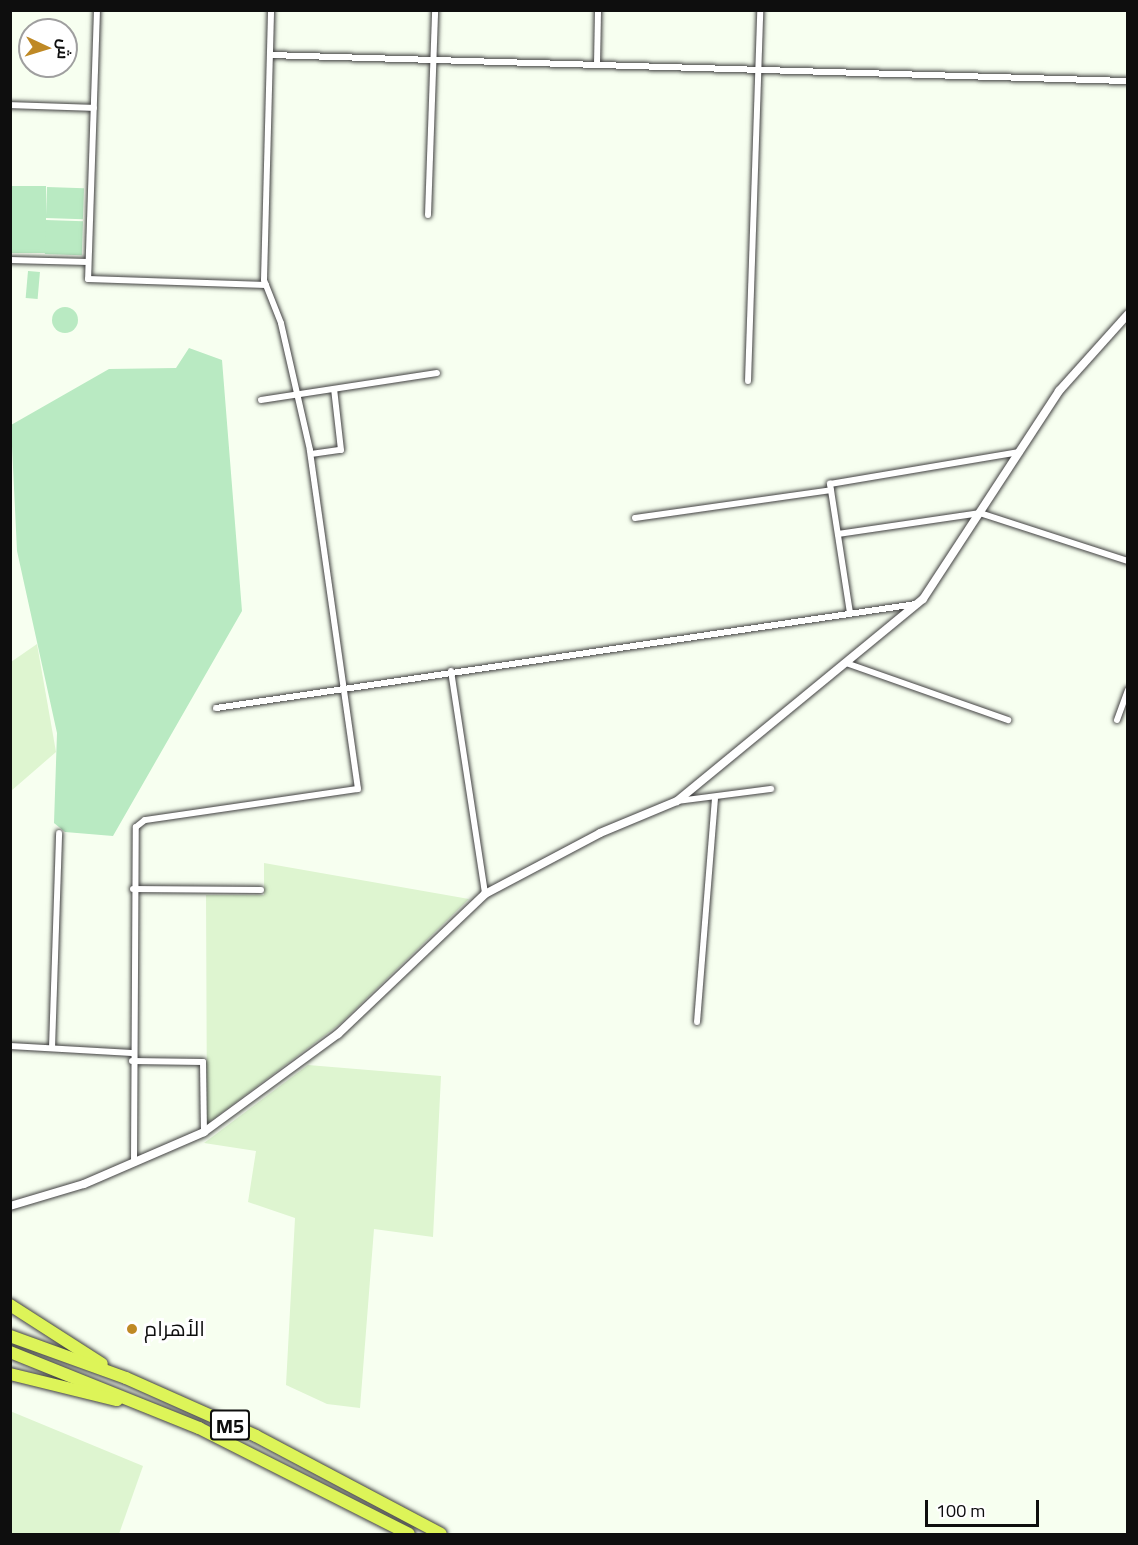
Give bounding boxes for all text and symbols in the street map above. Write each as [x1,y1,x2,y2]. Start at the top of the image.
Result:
north arrow [18,18,78,78]
text: ش [48,38,80,60]
place label: الأهرام [144,1316,205,1342]
marker: الأهرام [125,1322,139,1336]
road number: M5 [209,1408,251,1442]
scale bar [928,1488,1042,1526]
text: 100 m [936,1494,985,1527]

